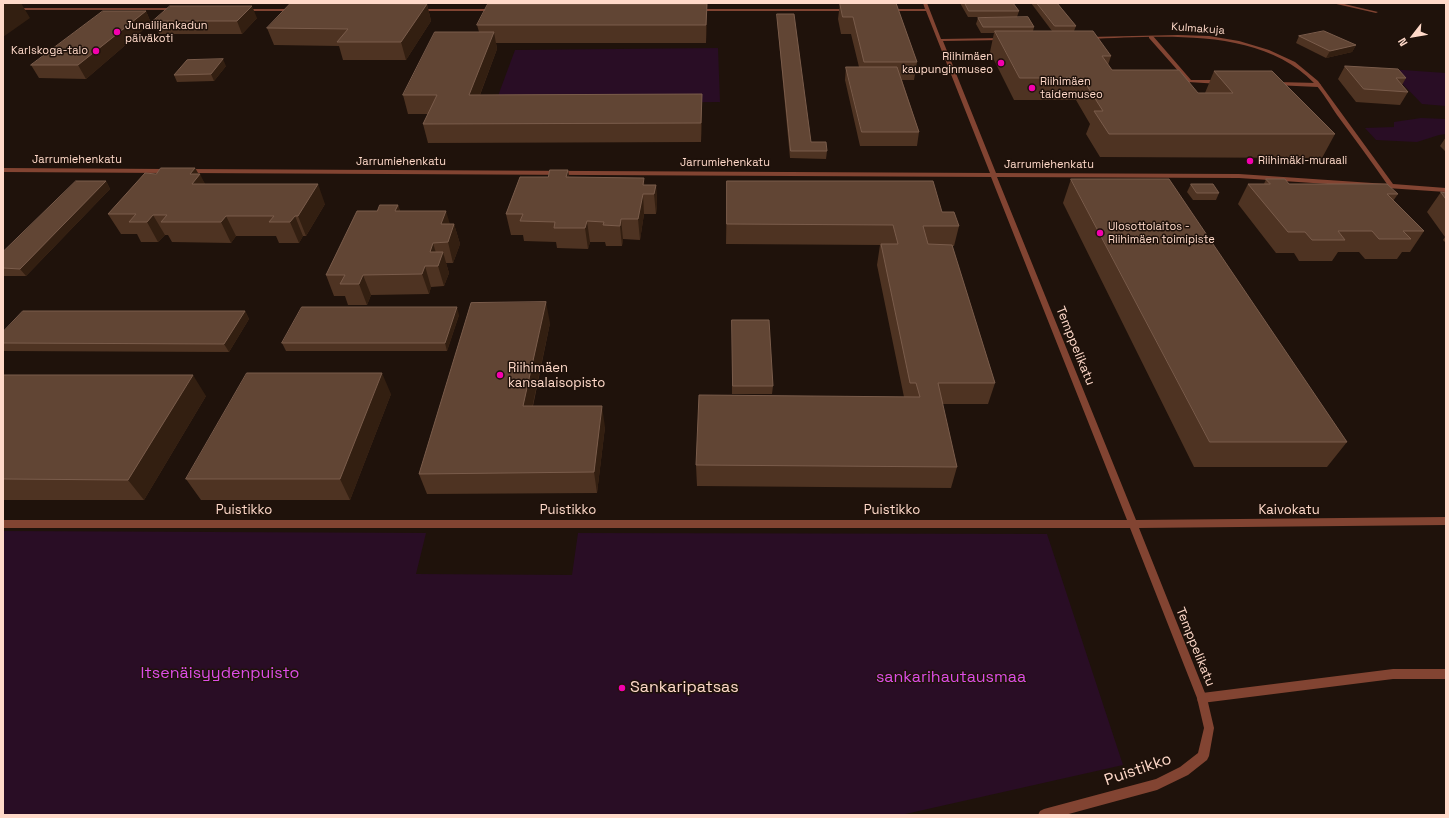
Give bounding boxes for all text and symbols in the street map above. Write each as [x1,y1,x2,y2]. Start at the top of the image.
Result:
north arrow [1393,16,1433,56]
place label: Junailijankadun päiväkoti [125,19,207,45]
street label: Kulmakuja [1171,21,1225,37]
marker: Junailijankadun päiväkoti [112,27,122,37]
text: N [1395,35,1411,49]
place label: Karlskoga-talo [11,44,88,58]
marker: Karlskoga-talo [91,46,101,56]
place label: Riihimäen kaupunginmuseo [902,50,993,76]
marker: Riihimäen kaupunginmuseo [996,58,1006,68]
place label: Riihimäen taidemuseo [1040,75,1103,101]
marker: Riihimäen taidemuseo [1027,83,1037,93]
street label: Jarrumiehenkatu [32,153,122,167]
place label: Riihimäki-muraali [1258,154,1347,168]
street label: Jarrumiehenkatu [356,155,446,169]
street label: Jarrumiehenkatu [680,156,770,170]
marker: Riihimäki-muraali [1245,156,1255,166]
street label: Jarrumiehenkatu [1004,158,1094,172]
place label: Ulosottolaitos - Riihimäen toimipiste [1108,220,1215,246]
marker: Ulosottolaitos - Riihimäen toimipiste [1095,228,1105,238]
street label: Temppelikatu [1052,304,1098,388]
place label: Riihimäen kansalaisopisto [508,360,605,391]
marker: Riihimäen kansalaisopisto [495,370,505,380]
street label: Puistikko [216,502,272,518]
street label: Puistikko [540,502,596,518]
street label: Puistikko [864,502,920,518]
street label: Kaivokatu [1258,502,1320,518]
street label: Temppelikatu [1172,605,1218,689]
park label: Itsenäisyydenpuisto [141,664,299,684]
park label: sankarihautausmaa [876,668,1026,688]
place label: Sankaripatsas [630,678,739,698]
marker: Sankaripatsas [617,683,627,693]
street label: Puistikko [1102,750,1174,790]

